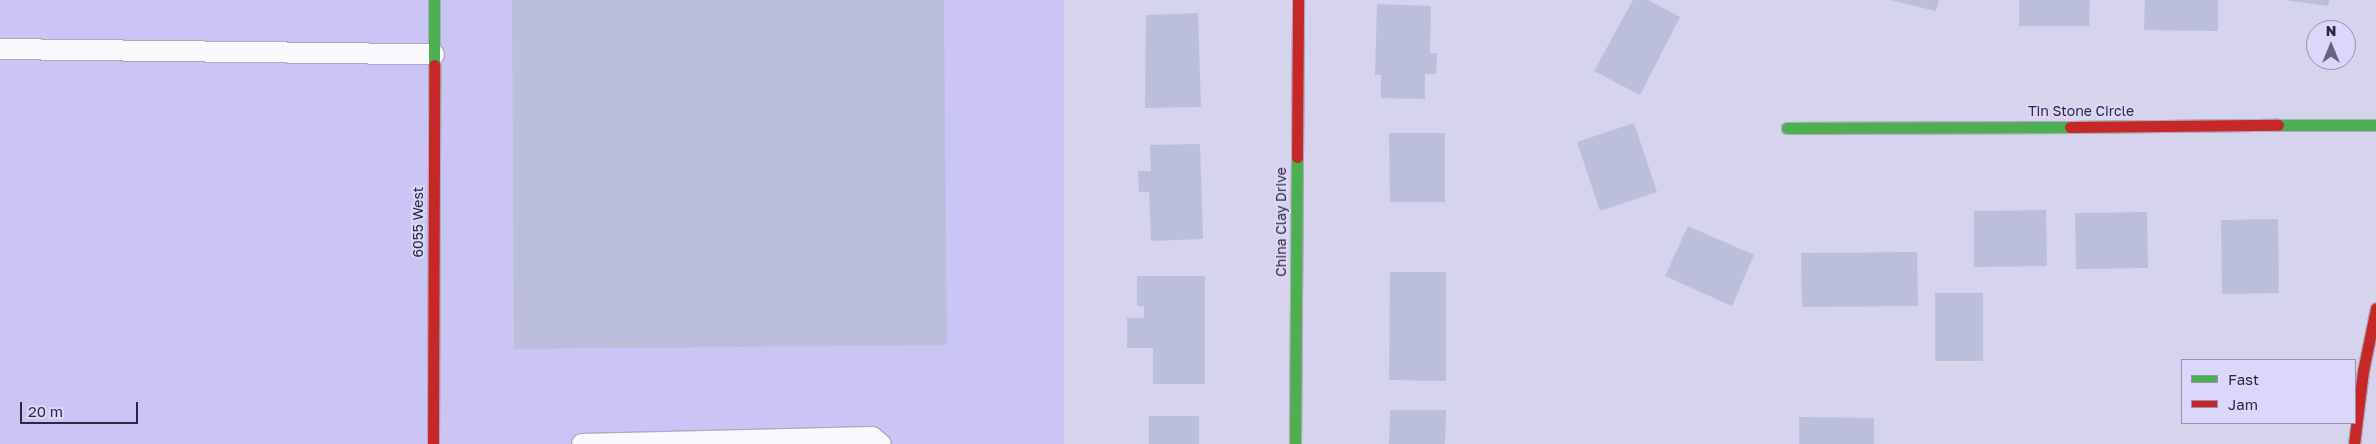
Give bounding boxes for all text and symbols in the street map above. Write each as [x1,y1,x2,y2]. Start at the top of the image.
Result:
north arrow [2306,20,2356,70]
text: N [2326,22,2336,39]
street label: Tin Stone Circle [2028,103,2134,119]
street label: China Clay Drive [1273,167,1289,277]
street label: 6055 West [410,187,426,257]
legend [2181,359,2356,424]
text: Fast [2228,370,2259,388]
scale bar [22,392,140,424]
text: Jam [2228,395,2258,413]
text: 20 m [28,402,63,420]

